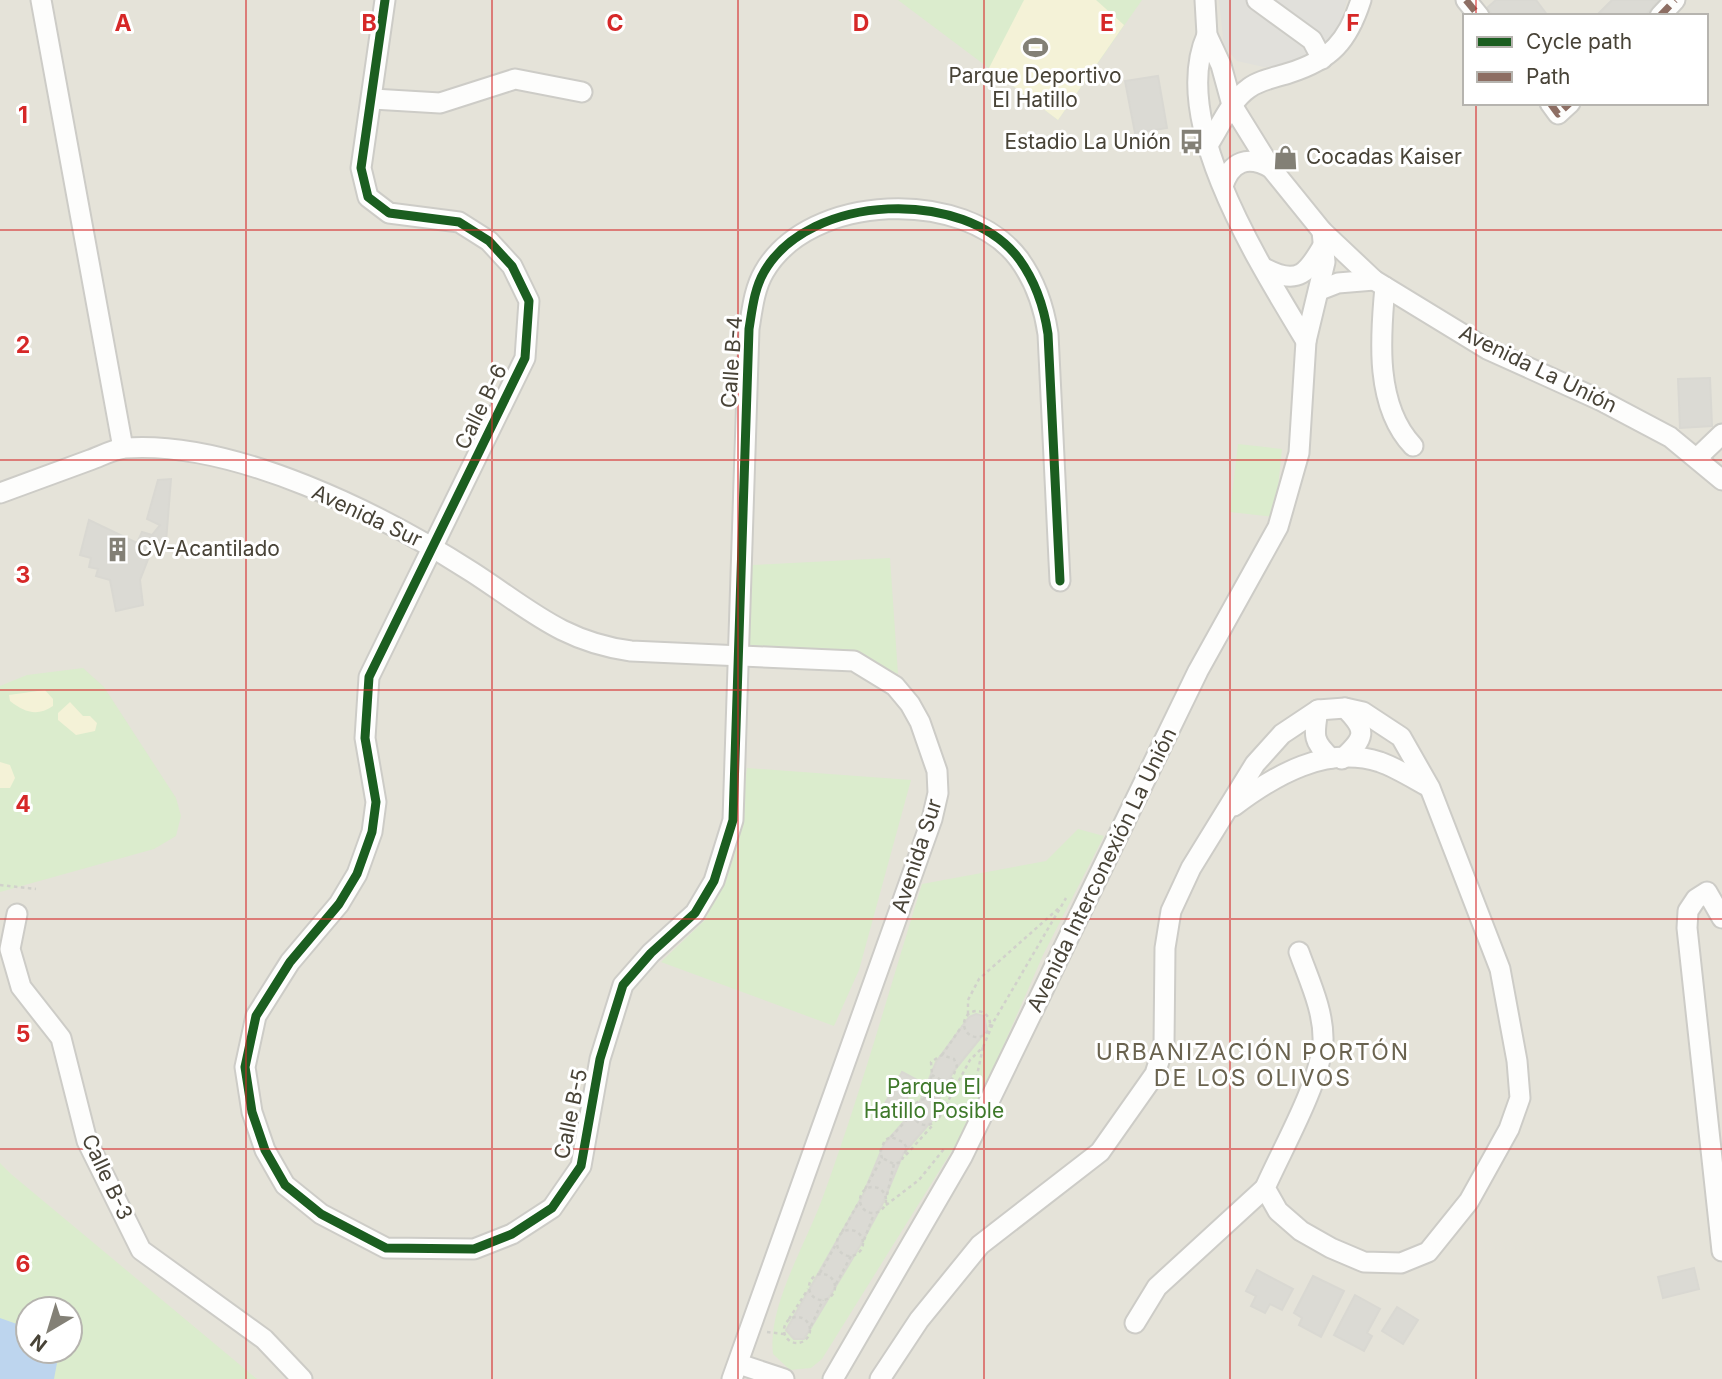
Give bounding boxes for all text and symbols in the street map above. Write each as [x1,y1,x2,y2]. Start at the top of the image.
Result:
text: A [114,9,132,37]
text: B [361,9,377,37]
text: C [606,9,624,37]
text: D [853,9,869,37]
text: E [1100,9,1114,37]
text: F [1346,9,1360,37]
legend [1463,14,1708,105]
text: Cycle path [1526,29,1632,54]
sports icon: Parque Deportivo El Hatillo [1021,33,1049,61]
place label: Parque Deportivo El Hatillo [948,63,1122,112]
text: Path [1526,64,1571,89]
text: 1 [18,101,28,129]
bus stop icon: Estadio La Unión [1177,128,1205,156]
place label: Estadio La Unión [1004,129,1171,154]
shop icon: Cocadas Kaiser [1272,143,1300,171]
place label: Cocadas Kaiser [1306,144,1462,169]
street label: Calle B-4 [716,315,747,409]
street label: Avenida La Unión [1455,320,1621,418]
text: 2 [16,331,30,359]
street label: Calle B-6 [449,360,512,454]
street label: Avenida Sur [308,479,426,552]
building icon: CV-Acantilado [103,535,131,563]
place label: CV-Acantilado [137,536,280,561]
text: 3 [16,561,30,589]
street label: Avenida Interconexión La Unión [1022,724,1181,1016]
text: 4 [15,790,31,818]
street label: Avenida Sur [886,796,947,916]
text: 5 [16,1020,30,1048]
district label: URBANIZACIÓN PORTÓN DE LOS OLIVOS [1096,1038,1410,1092]
street label: Calle B-5 [549,1066,592,1161]
park label: Parque El Hatillo Posible [864,1074,1004,1123]
street label: Calle B-3 [77,1130,138,1224]
text: 6 [16,1250,30,1278]
north arrow [14,1295,84,1365]
text: N [26,1329,52,1357]

